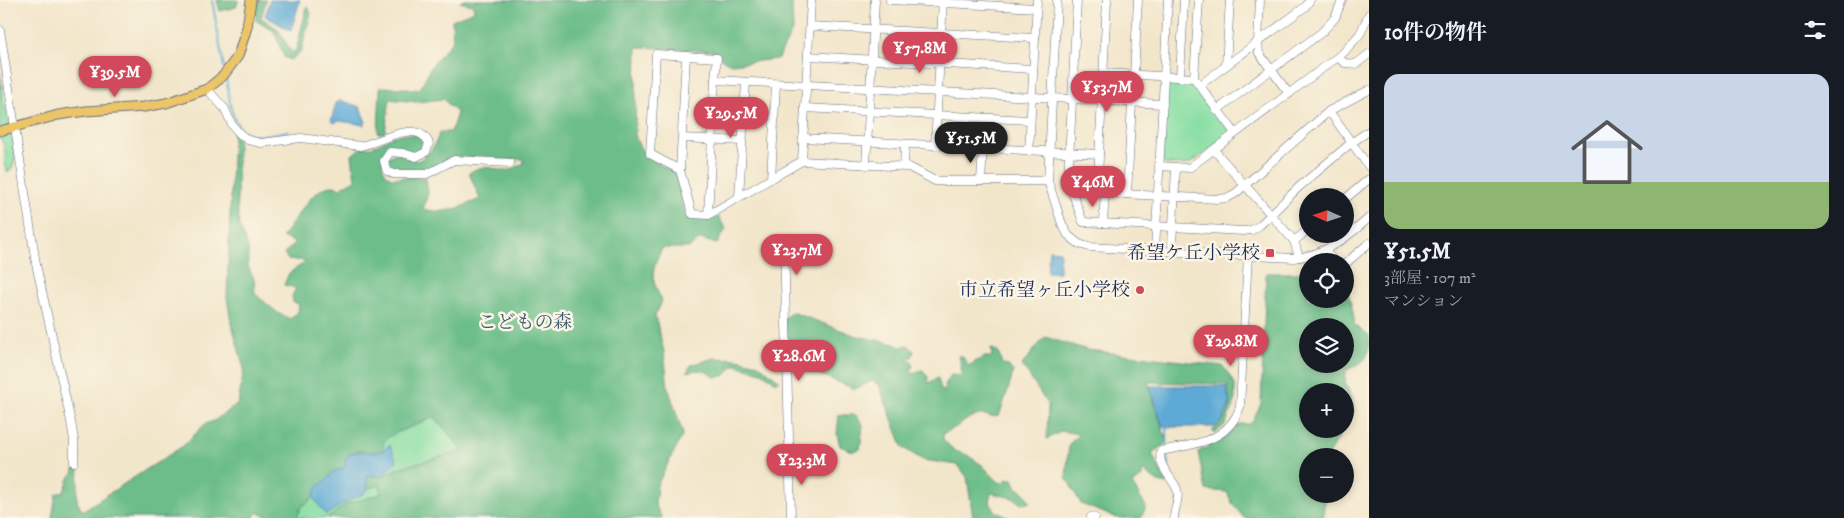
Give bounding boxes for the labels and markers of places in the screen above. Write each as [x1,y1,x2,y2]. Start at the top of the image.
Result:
pin: ¥57.8M [879,32,961,74]
pin: ¥39.5M [74,56,156,98]
pin: ¥53.7M [1066,70,1148,113]
pin: ¥29.5M [690,96,772,139]
pin: ¥51.5M [930,121,1012,164]
pin: ¥46M [1063,166,1123,208]
pin: ¥23.7M [756,234,838,276]
place label: 希望ケ丘小学校 [1127,242,1260,265]
marker: 希望ケ丘小学校 [1264,247,1276,259]
place label: 市立希望ヶ丘小学校 [959,279,1130,302]
marker: 市立希望ヶ丘小学校 [1134,284,1146,296]
pin: ¥29.8M [1190,324,1272,367]
pin: ¥28.6M [758,340,840,382]
pin: ¥23.3M [761,444,843,486]

